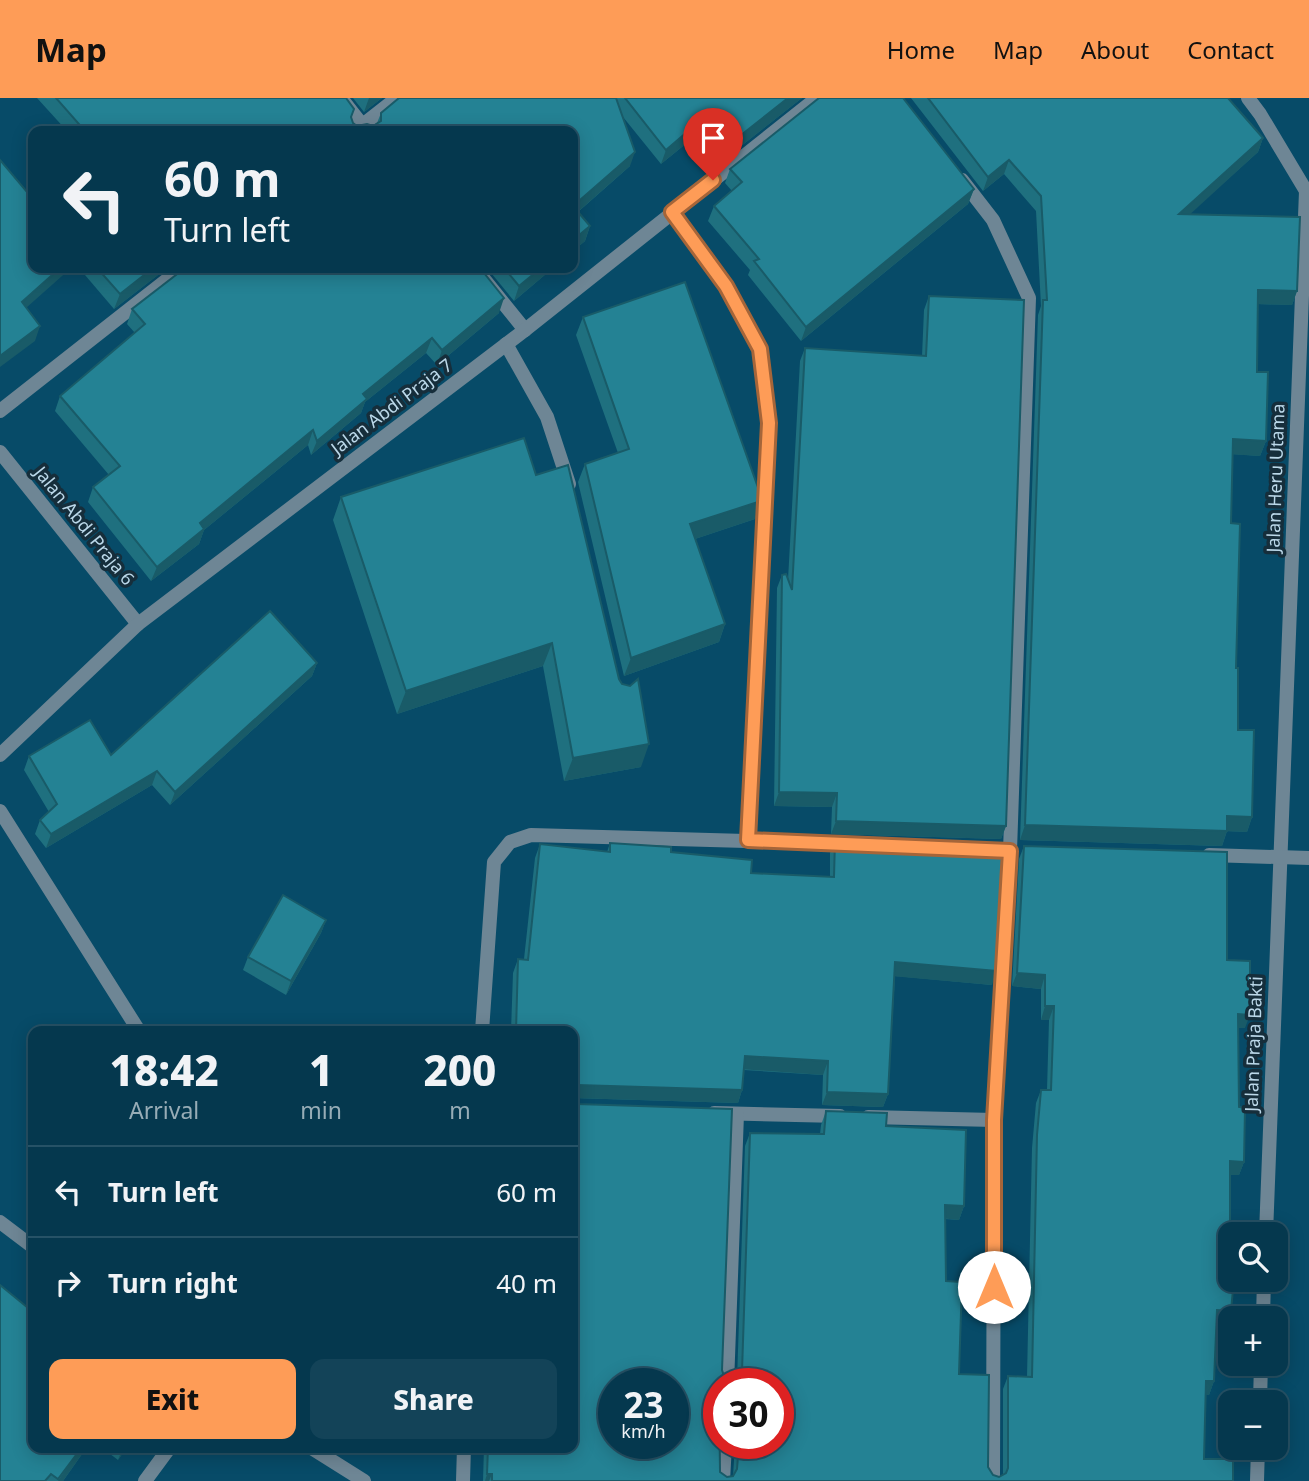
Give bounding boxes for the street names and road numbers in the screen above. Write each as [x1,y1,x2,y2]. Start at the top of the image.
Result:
street label: Jalan Abdi Praja 7 [324,353,457,461]
street label: Jalan Heru Utama [1260,403,1290,555]
street label: Jalan Abdi Praja 6 [28,459,140,590]
street label: Jalan Praja Bakti [1239,976,1267,1114]

